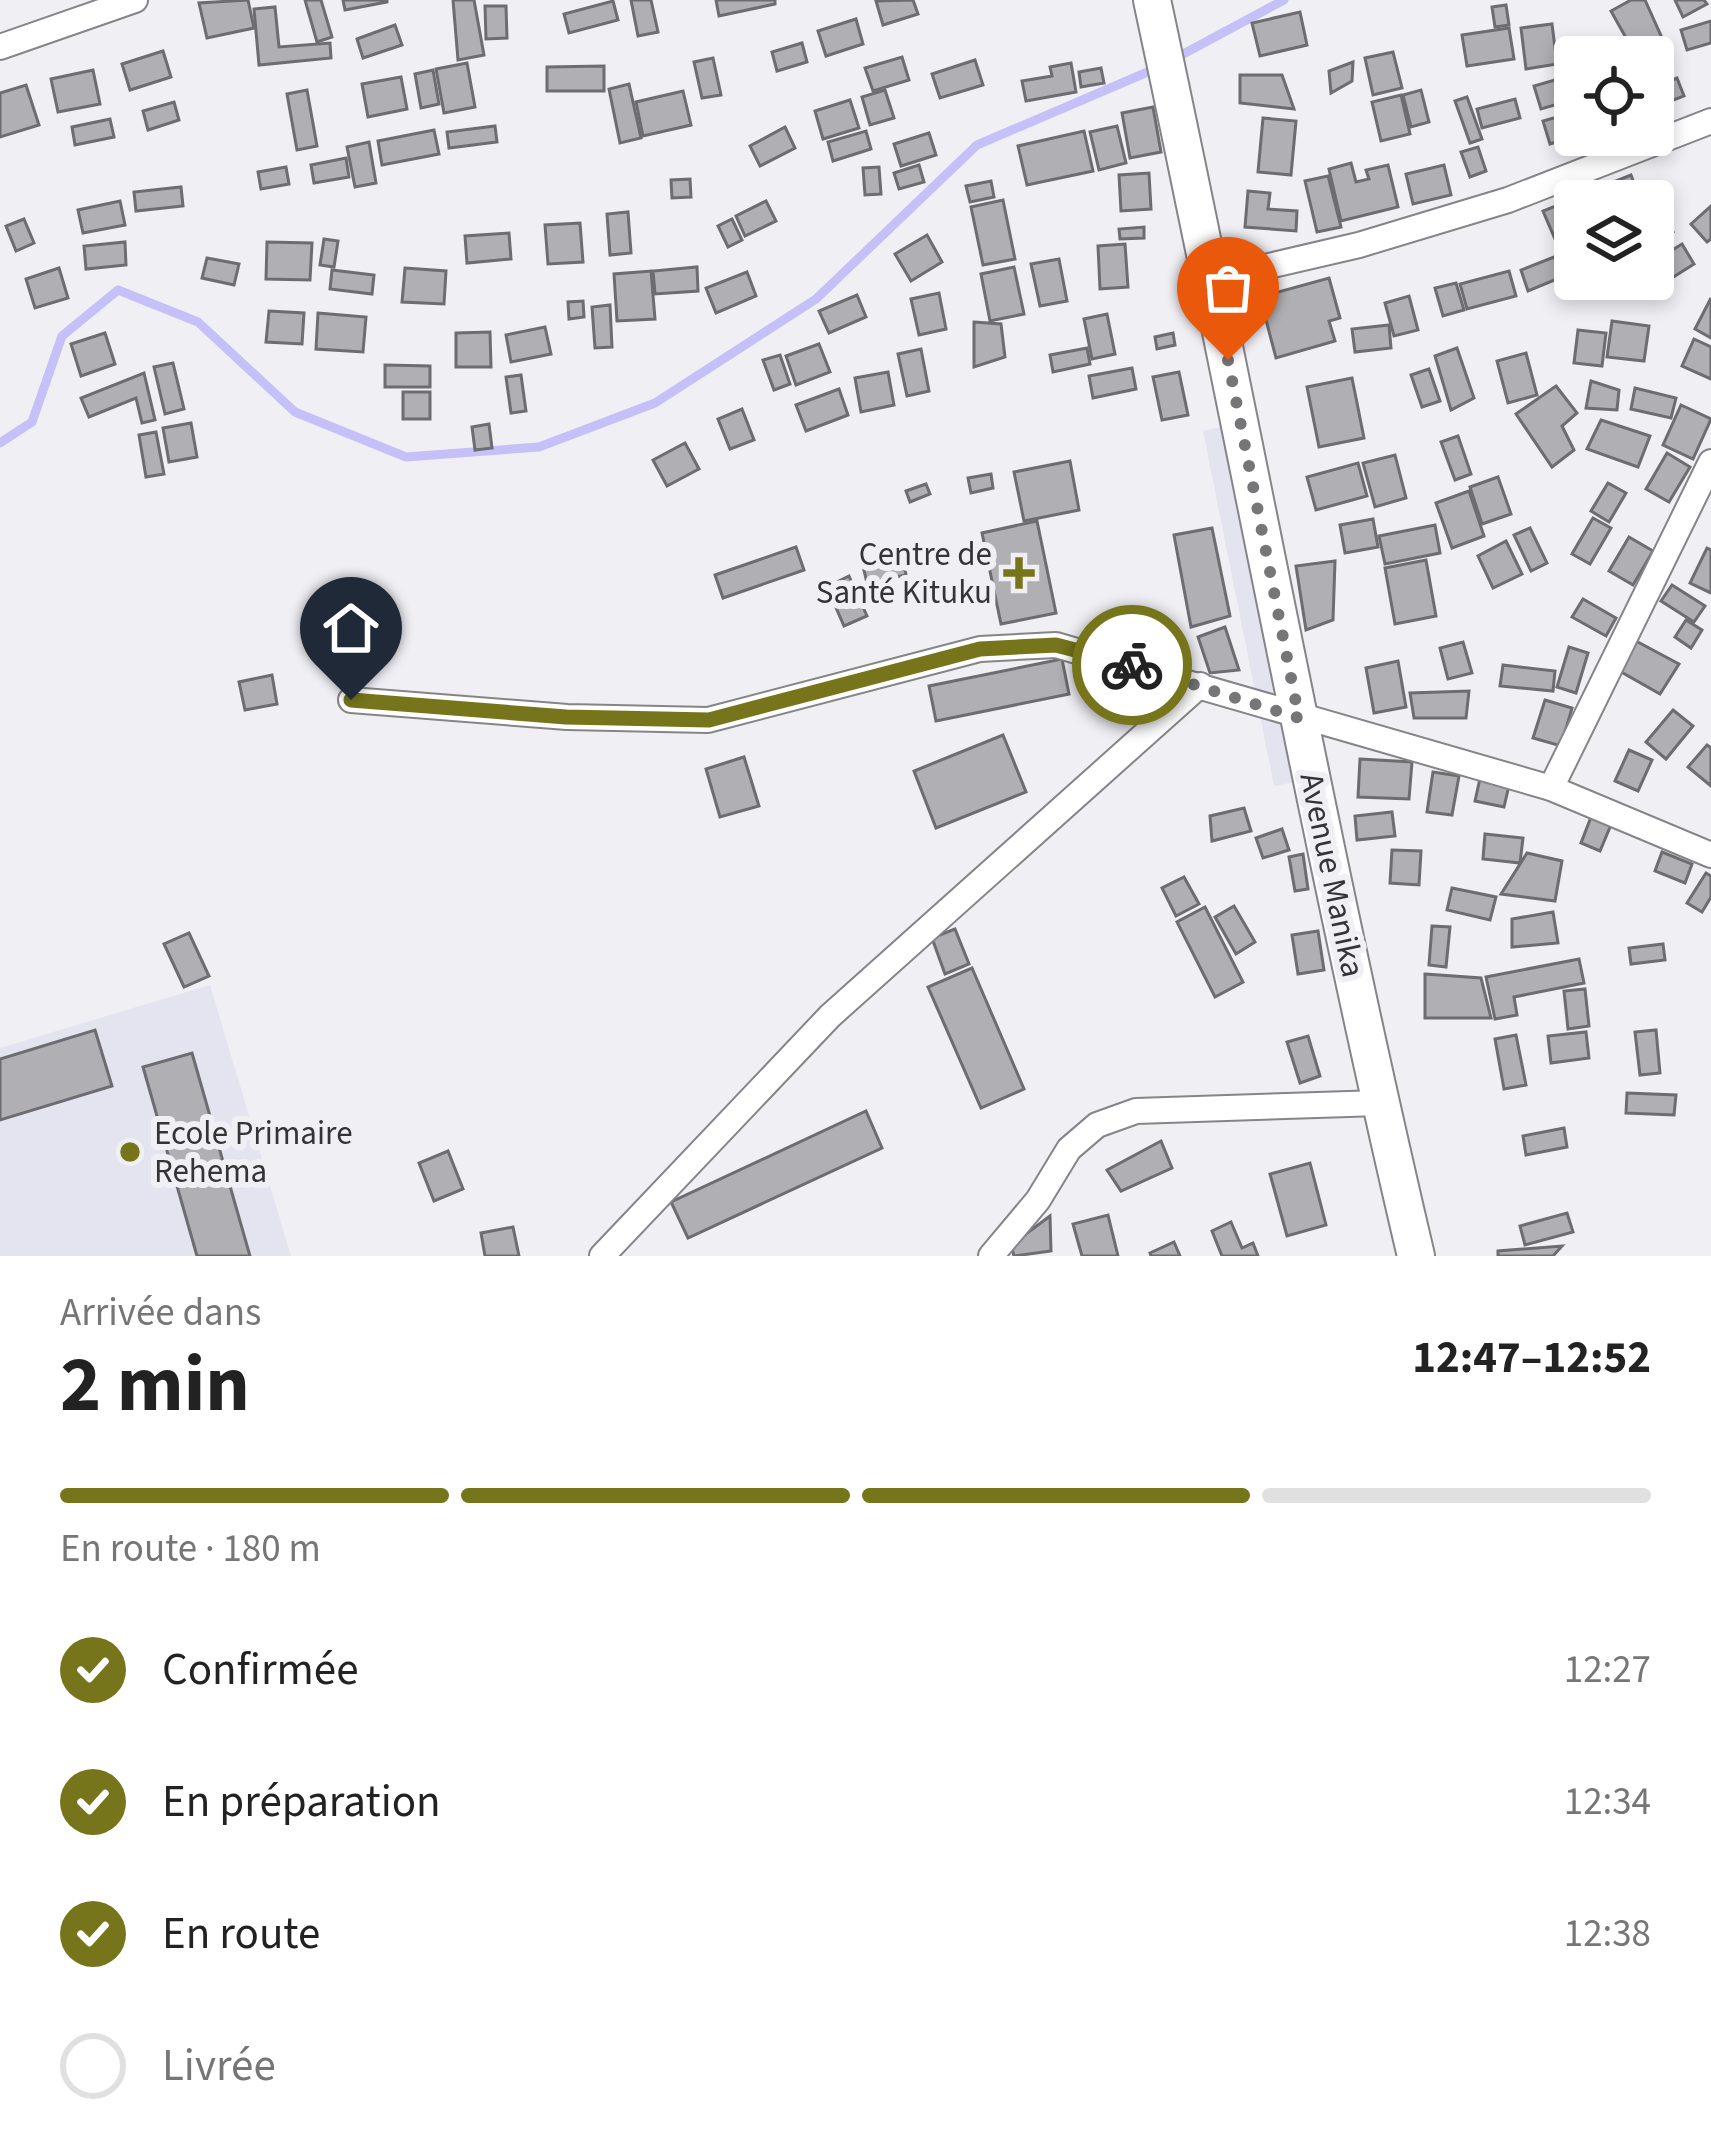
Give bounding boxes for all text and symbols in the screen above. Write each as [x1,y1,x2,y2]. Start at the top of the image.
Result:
map controls [1554,36,1674,300]
button: locate [1554,36,1674,156]
button: layers [1554,180,1674,300]
pin [1177,237,1279,360]
icon: bag [1195,255,1261,321]
place label: Centre de Santé Kituku [816,531,992,616]
marker: Centre de Santé Kituku [1003,557,1035,589]
pin [300,577,402,700]
icon: home [318,595,384,661]
courier [1072,605,1192,725]
icon: bike [1099,632,1165,698]
street label: Avenue Manika [1287,769,1377,981]
place label: Ecole Primaire Rehema [154,1110,353,1195]
marker: Ecole Primaire Rehema [117,1139,143,1165]
text: Arrivée dans [60,1285,261,1341]
text: 12:47–12:52 [1412,1326,1651,1390]
text: 2 min [60,1330,250,1441]
text: En route · 180 m [60,1521,321,1577]
icon: check [60,1637,126,1703]
text: Confirmée [162,1638,358,1702]
text: 12:27 [1564,1642,1651,1698]
icon: check [60,1769,126,1835]
text: En préparation [162,1770,441,1834]
text: 12:34 [1564,1774,1651,1830]
icon: check [60,1901,126,1967]
text: En route [162,1902,320,1966]
text: 12:38 [1564,1906,1651,1962]
text: Livrée [162,2034,276,2098]

